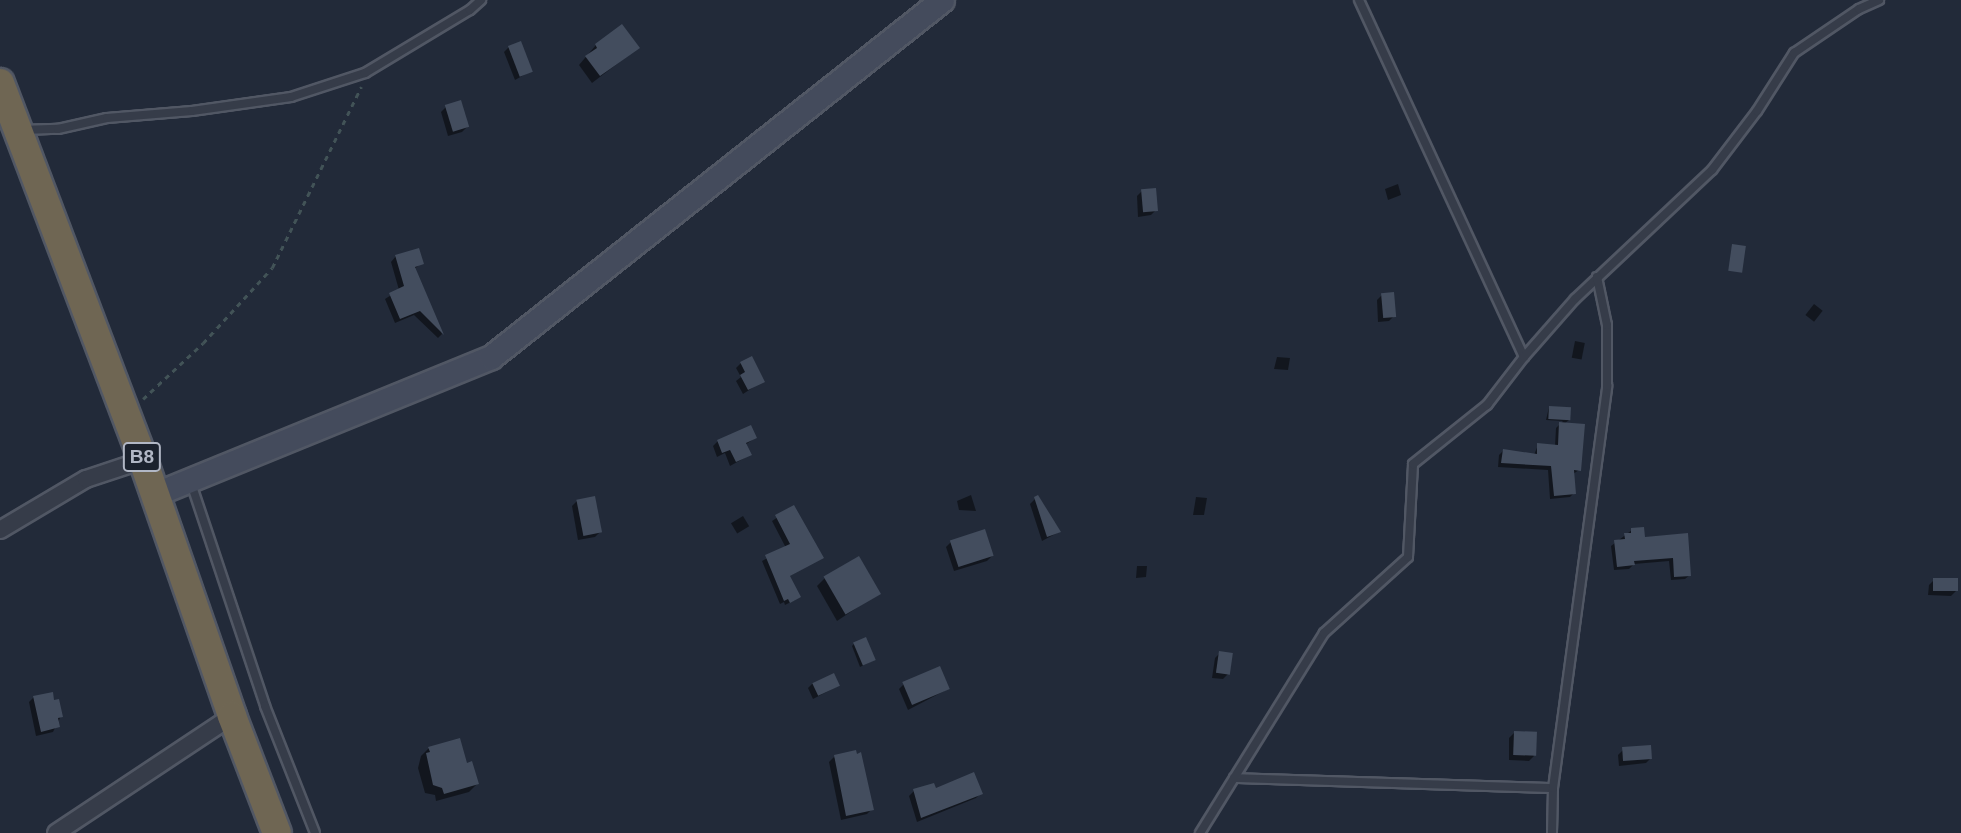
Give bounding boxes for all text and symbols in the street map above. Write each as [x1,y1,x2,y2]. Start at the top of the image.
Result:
road number: B8 [123,442,161,472]

